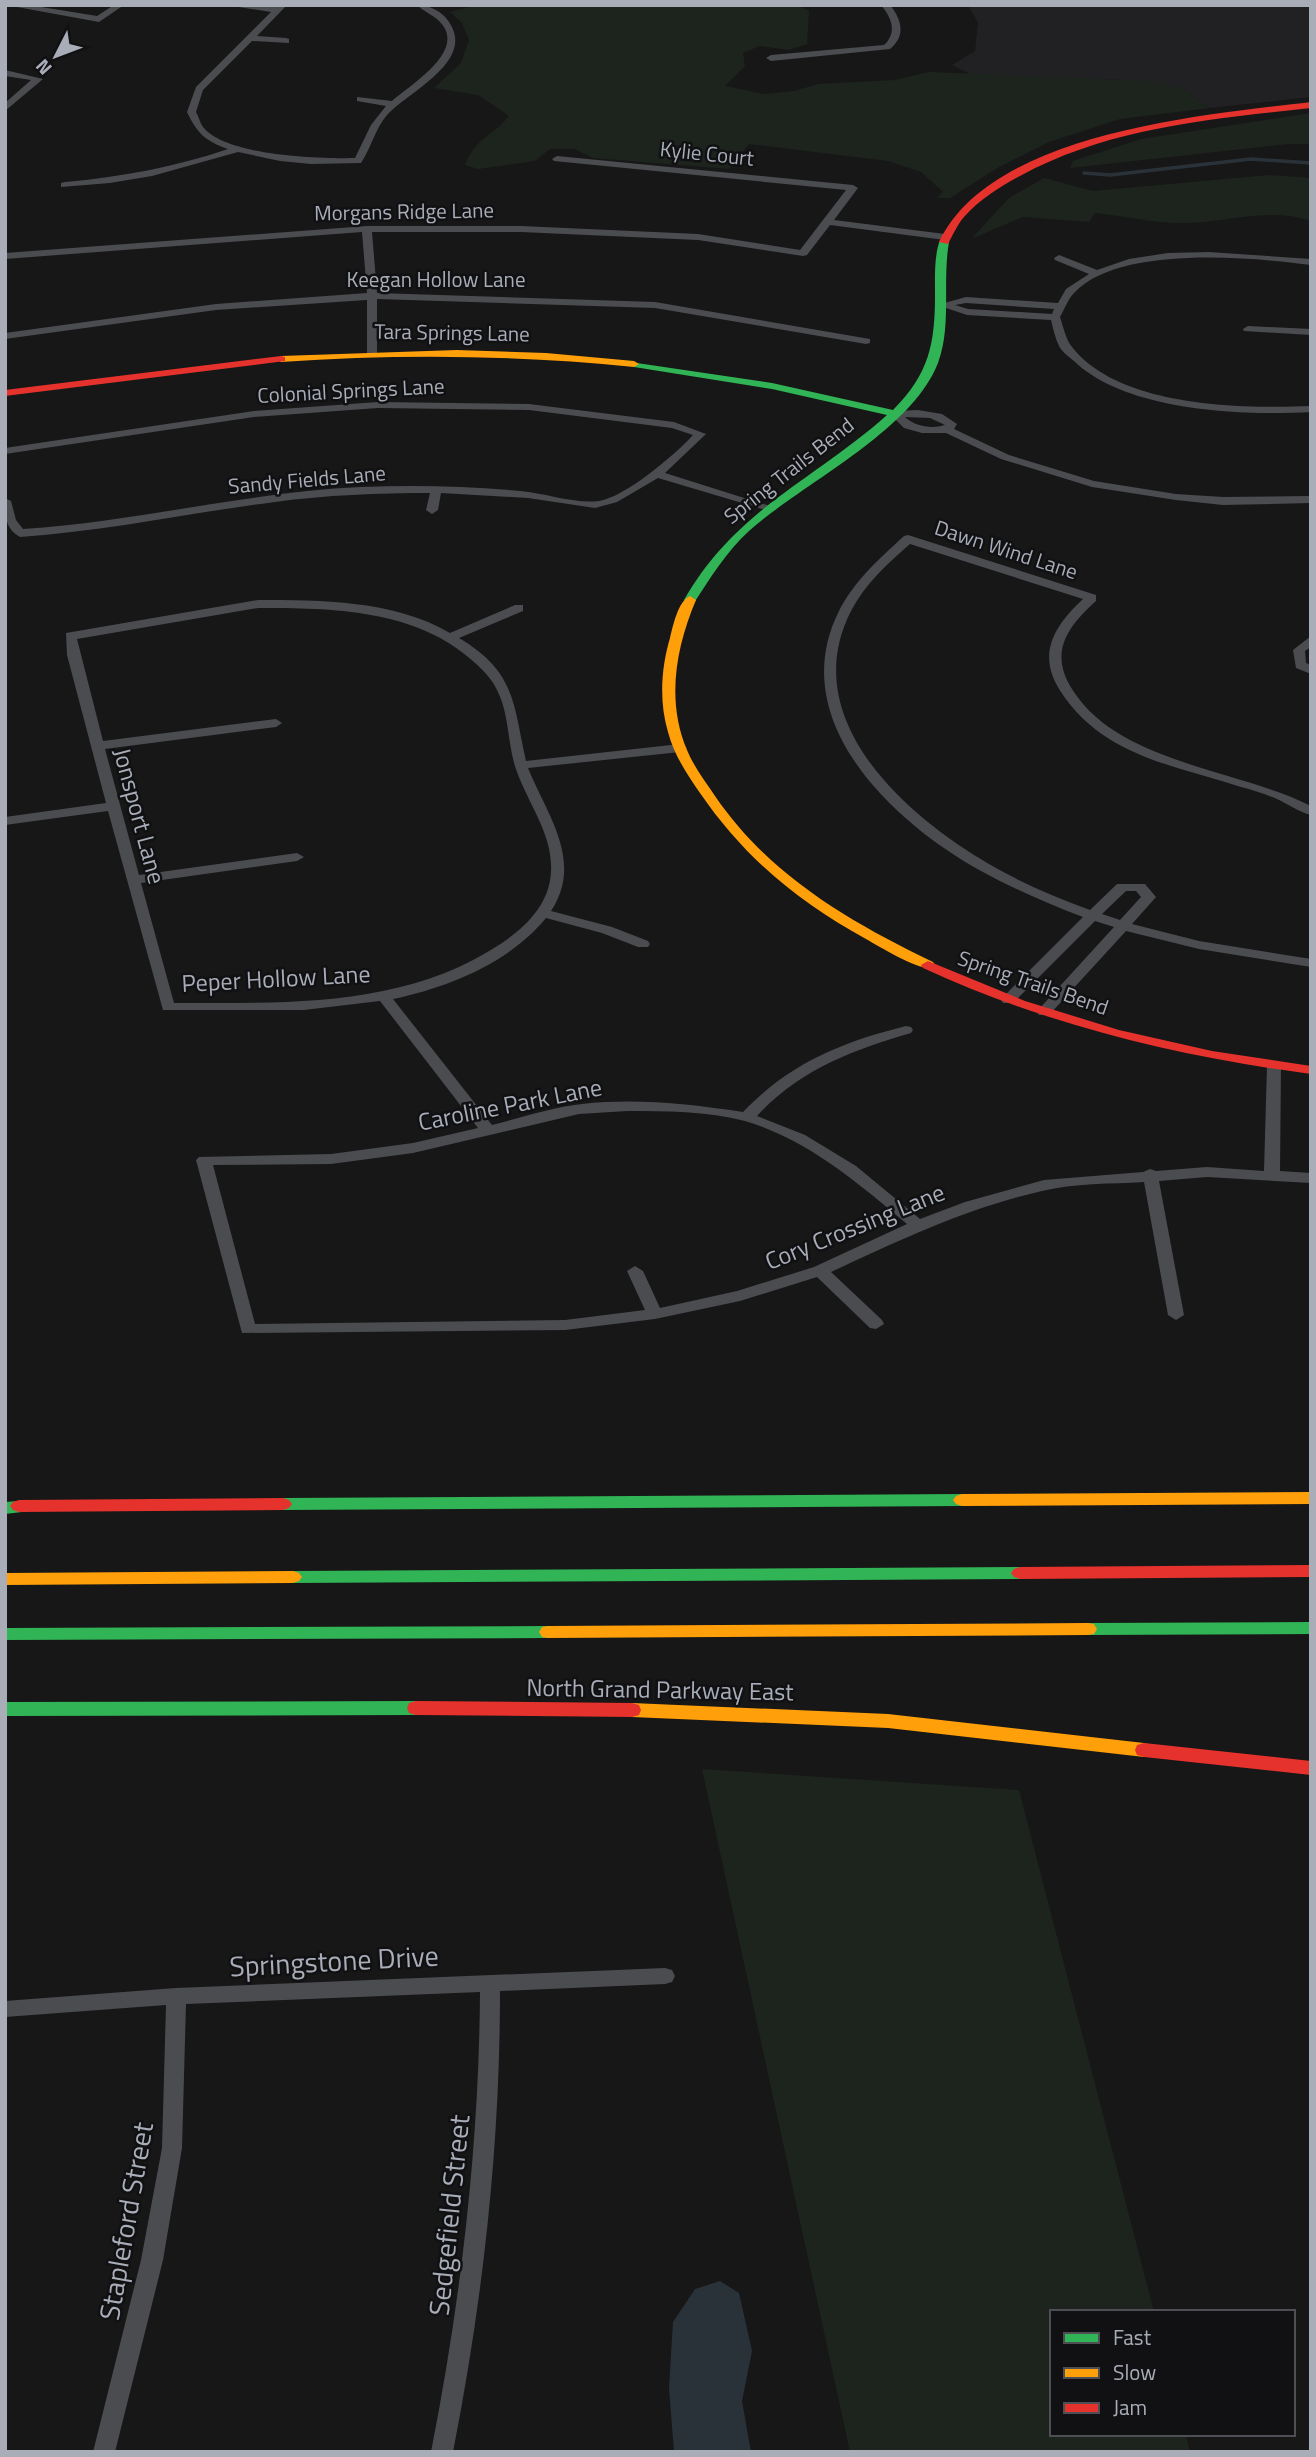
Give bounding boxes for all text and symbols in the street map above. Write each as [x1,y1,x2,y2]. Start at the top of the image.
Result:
north arrow [21,21,91,91]
text: N [28,53,58,82]
street label: Kylie Court [659,132,756,174]
street label: Morgans Ridge Lane [314,193,494,229]
street label: Keegan Hollow Lane [347,263,525,295]
street label: Tara Springs Lane [374,315,530,349]
street label: Colonial Springs Lane [257,369,445,411]
street label: Spring Trails Bend [716,409,860,531]
street label: Sandy Fields Lane [227,456,387,502]
street label: Dawn Wind Lane [931,511,1082,587]
street label: Jonsport Lane [105,744,175,888]
street label: Spring Trails Bend [954,941,1113,1023]
street label: Peper Hollow Lane [181,955,371,1001]
street label: Caroline Park Lane [415,1069,605,1139]
street label: Cory Crossing Lane [759,1174,950,1279]
street label: North Grand Parkway East [526,1669,795,1709]
street label: Springstone Drive [228,1934,440,1987]
street label: Sedgefield Street [417,2112,480,2318]
street label: Stapleford Street [87,2118,164,2323]
legend [1050,2310,1295,2436]
text: Fast [1113,2321,1152,2353]
text: Slow [1113,2356,1156,2388]
text: Jam [1113,2391,1147,2423]

